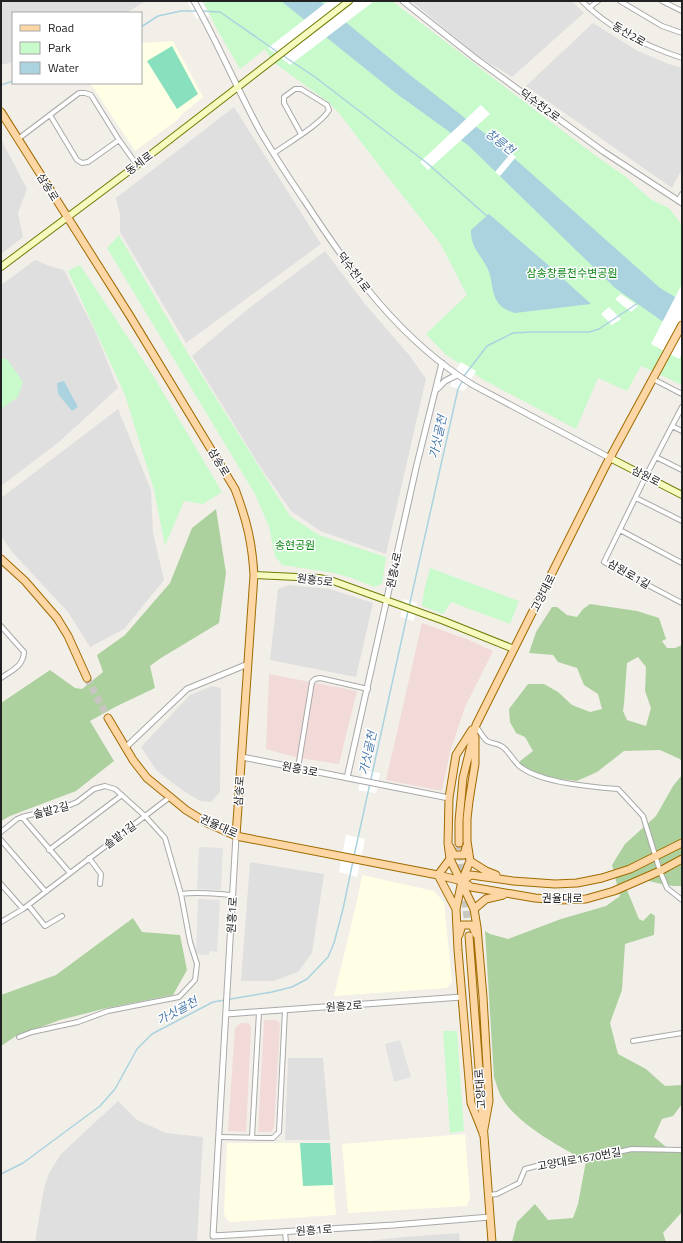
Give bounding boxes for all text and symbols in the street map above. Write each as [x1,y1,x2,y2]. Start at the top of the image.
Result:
legend [12,12,142,84]
text: Road [48,18,74,37]
street label: 동산2로 [609,18,649,50]
text: Park [48,38,71,57]
text: Water [48,58,79,77]
street label: 덕수천2로 [516,85,564,125]
water label: 창릉천 [481,124,521,160]
street label: 동세로 [122,147,156,179]
street label: 삼송로 [33,170,63,204]
street label: 덕수천1로 [334,249,374,295]
park label: 삼송창릉천수변공원 [526,265,618,281]
water label: 가싯골천 [424,411,452,460]
street label: 삼송로 [204,445,234,479]
street label: 삼원로 [629,462,663,490]
park label: 송현공원 [275,537,315,553]
street label: 원흥4로 [382,550,406,590]
street label: 삼원로1길 [605,555,653,593]
street label: 원흥5로 [296,570,334,590]
street label: 고양대로 [527,571,559,615]
water label: 가싯골천 [354,727,382,776]
street label: 원흥3로 [281,758,319,780]
street label: 삼송로 [230,775,248,807]
street label: 솔밭2길 [31,798,71,822]
street label: 권율대로 [197,810,241,842]
street label: 솔밭1길 [101,818,139,852]
street label: 권율대로 [542,890,582,906]
street label: 원흥1로 [223,896,241,934]
water label: 가싯골천 [153,991,202,1029]
street label: 원흥2로 [325,997,363,1015]
street label: 고양대로 [471,1068,489,1110]
street label: 고양대로1670번길 [536,1144,622,1174]
street label: 원흥1로 [295,1221,333,1239]

